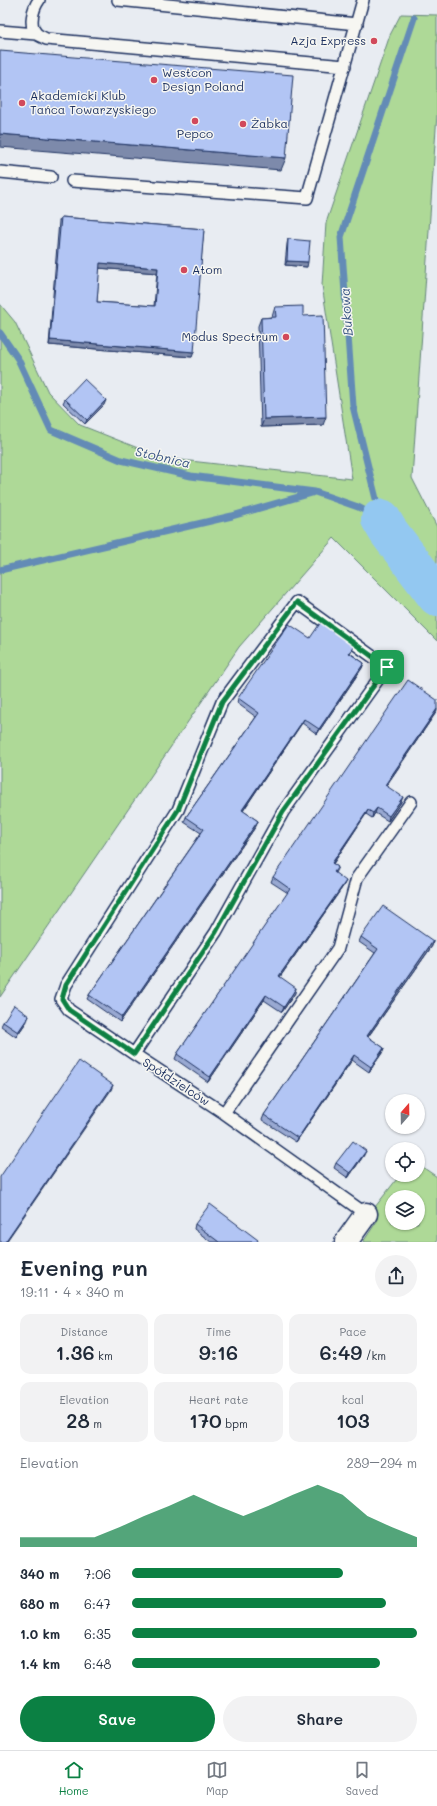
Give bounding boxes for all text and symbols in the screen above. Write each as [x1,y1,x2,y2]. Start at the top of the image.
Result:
place label: Azja Express [290,32,366,48]
marker: Azja Express [369,36,379,46]
place label: Westcon Design Poland [162,64,244,94]
marker: Westcon Design Poland [149,75,159,85]
place label: Akademicki Klub Tańca Towarzyskiego [30,87,156,117]
marker: Akademicki Klub Tańca Towarzyskiego [17,98,27,108]
place label: Żabka [251,115,288,131]
marker: Pepco [190,116,200,126]
marker: Żabka [238,119,248,129]
place label: Pepco [177,125,213,141]
place label: Atom [192,261,222,277]
marker: Atom [179,265,189,275]
water label: Bukowa [335,288,356,337]
place label: Modus Spectrum [181,328,278,344]
marker: Modus Spectrum [281,332,291,342]
water label: Stobnica [134,442,192,471]
pin [370,650,404,684]
icon: arrive [376,656,398,678]
street label: Spółdzielców [140,1054,213,1109]
north arrow [385,1094,425,1134]
map controls [385,1094,425,1230]
button: locate [385,1142,425,1182]
button: layers [385,1190,425,1230]
text: Evening run [20,1253,148,1282]
button: share [375,1255,417,1297]
text: 19:11 · 4 × 340 m [20,1283,124,1300]
text: Distance [60,1324,108,1339]
text: Time [206,1324,231,1339]
text: Pace [339,1324,366,1339]
text: 1.36 [56,1339,95,1365]
text: 9:16 [199,1339,238,1365]
text: 6:49 [320,1339,362,1365]
text: km [95,1348,113,1363]
text: /km [362,1348,386,1363]
text: Elevation [59,1392,109,1407]
text: Heart rate [189,1392,248,1407]
text: kcal [342,1392,364,1407]
text: 28 [66,1407,90,1433]
text: 170 [189,1407,222,1433]
text: 103 [336,1407,370,1433]
text: m [90,1416,102,1431]
text: bpm [222,1416,248,1431]
text: Elevation [20,1454,78,1471]
text: 289–294 m [346,1454,417,1471]
text: 340 m [20,1565,59,1582]
text: 7:06 [84,1565,111,1582]
text: 680 m [20,1595,59,1612]
text: 6:47 [84,1595,111,1612]
text: 1.0 km [20,1625,60,1642]
text: 6:35 [84,1625,111,1642]
text: 1.4 km [20,1655,60,1672]
text: 6:48 [84,1655,111,1672]
button: Save [20,1696,215,1742]
button: Share [223,1696,417,1742]
tab: Home [59,1759,89,1798]
tab: Map [206,1759,228,1798]
tab: Saved [346,1759,378,1798]

